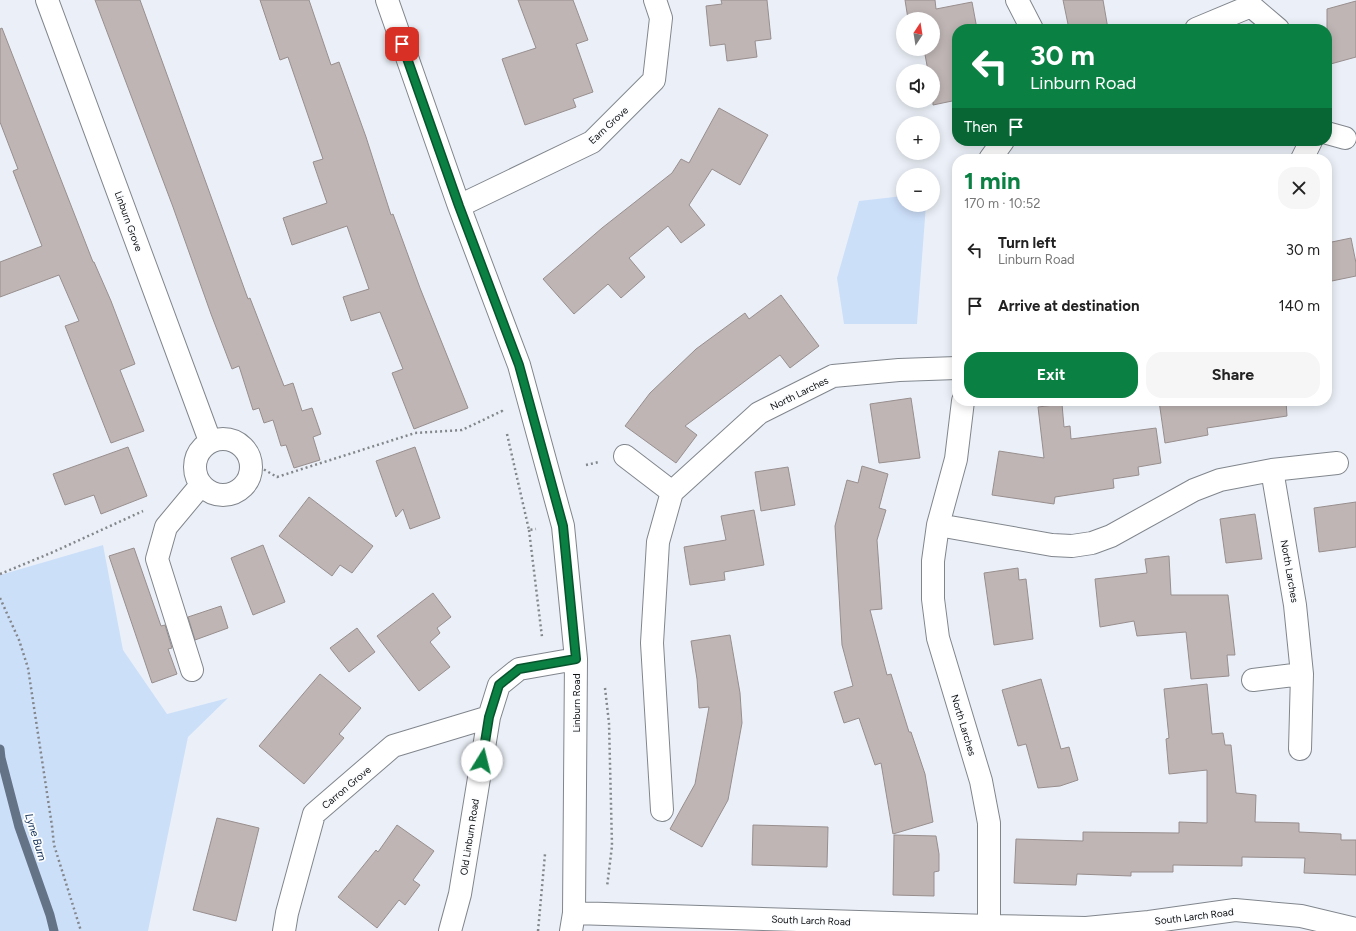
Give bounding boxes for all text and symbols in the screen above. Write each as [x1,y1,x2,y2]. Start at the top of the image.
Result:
north arrow [896,12,940,56]
map controls [896,12,940,212]
pin [385,27,419,61]
icon: arrive [391,33,413,55]
text: 30 m [1030,38,1095,72]
icon: left [964,40,1016,92]
button: sound [896,64,940,108]
text: Linburn Road [1030,72,1136,94]
street label: Earn Grove [586,103,631,147]
button: + [896,116,940,160]
icon: arrive [1005,116,1027,138]
text: Then [964,118,997,136]
text: 1 min [964,166,1021,195]
button: close [1278,167,1320,209]
button: − [896,168,940,212]
street label: Linburn Grove [112,189,146,254]
text: 170 m · 10:52 [964,196,1040,211]
text: Turn left [998,234,1056,252]
icon: left [964,239,986,261]
text: 30 m [1286,241,1320,259]
text: Linburn Road [998,252,1075,267]
icon: arrive [964,295,986,317]
text: Arrive at destination [998,297,1139,315]
text: 140 m [1278,297,1320,315]
button: Exit [964,352,1138,398]
button: Share [1146,352,1320,398]
street label: North Larches [768,374,831,413]
street label: North Larches [1278,539,1301,604]
street label: Linburn Road [570,673,583,733]
street label: North Larches [948,693,979,758]
position arrow [461,740,503,782]
street label: Carron Grove [319,763,374,812]
street label: Old Linburn Road [457,798,482,876]
water label: Lyne Burn [22,812,49,863]
street label: South Larch Road [1154,905,1234,928]
street label: South Larch Road [771,913,851,928]

